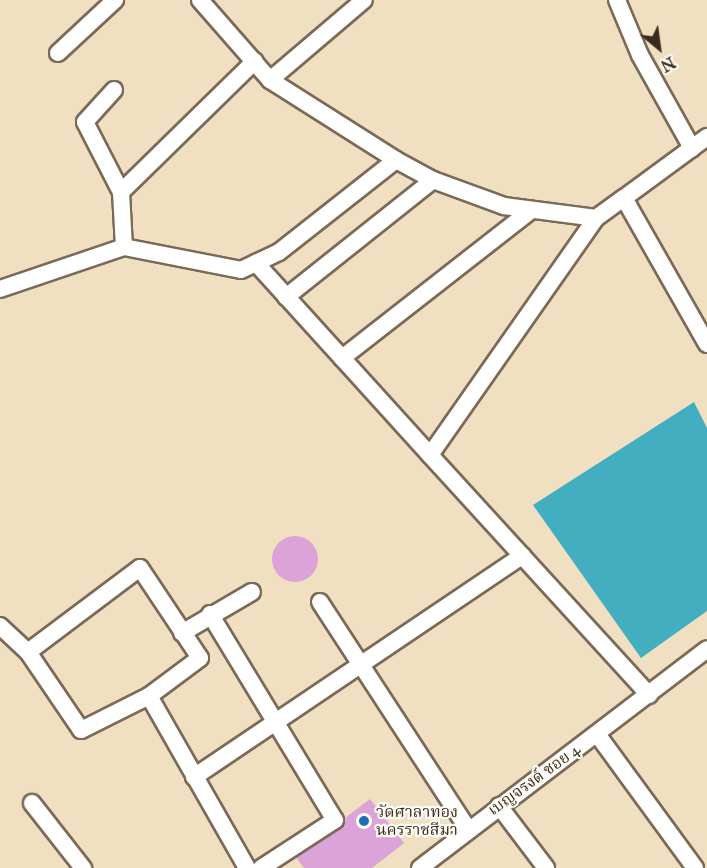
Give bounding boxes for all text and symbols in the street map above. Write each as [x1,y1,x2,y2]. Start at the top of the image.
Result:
north arrow [629,18,689,78]
text: N [657,53,679,76]
street label: เบญจรงด์ ซอย 4 [484,740,584,820]
place label: วัดศาลาทอง นครราชสีมา [376,802,458,840]
marker: วัดศาลาทอง นครราชสีมา [357,814,371,828]

